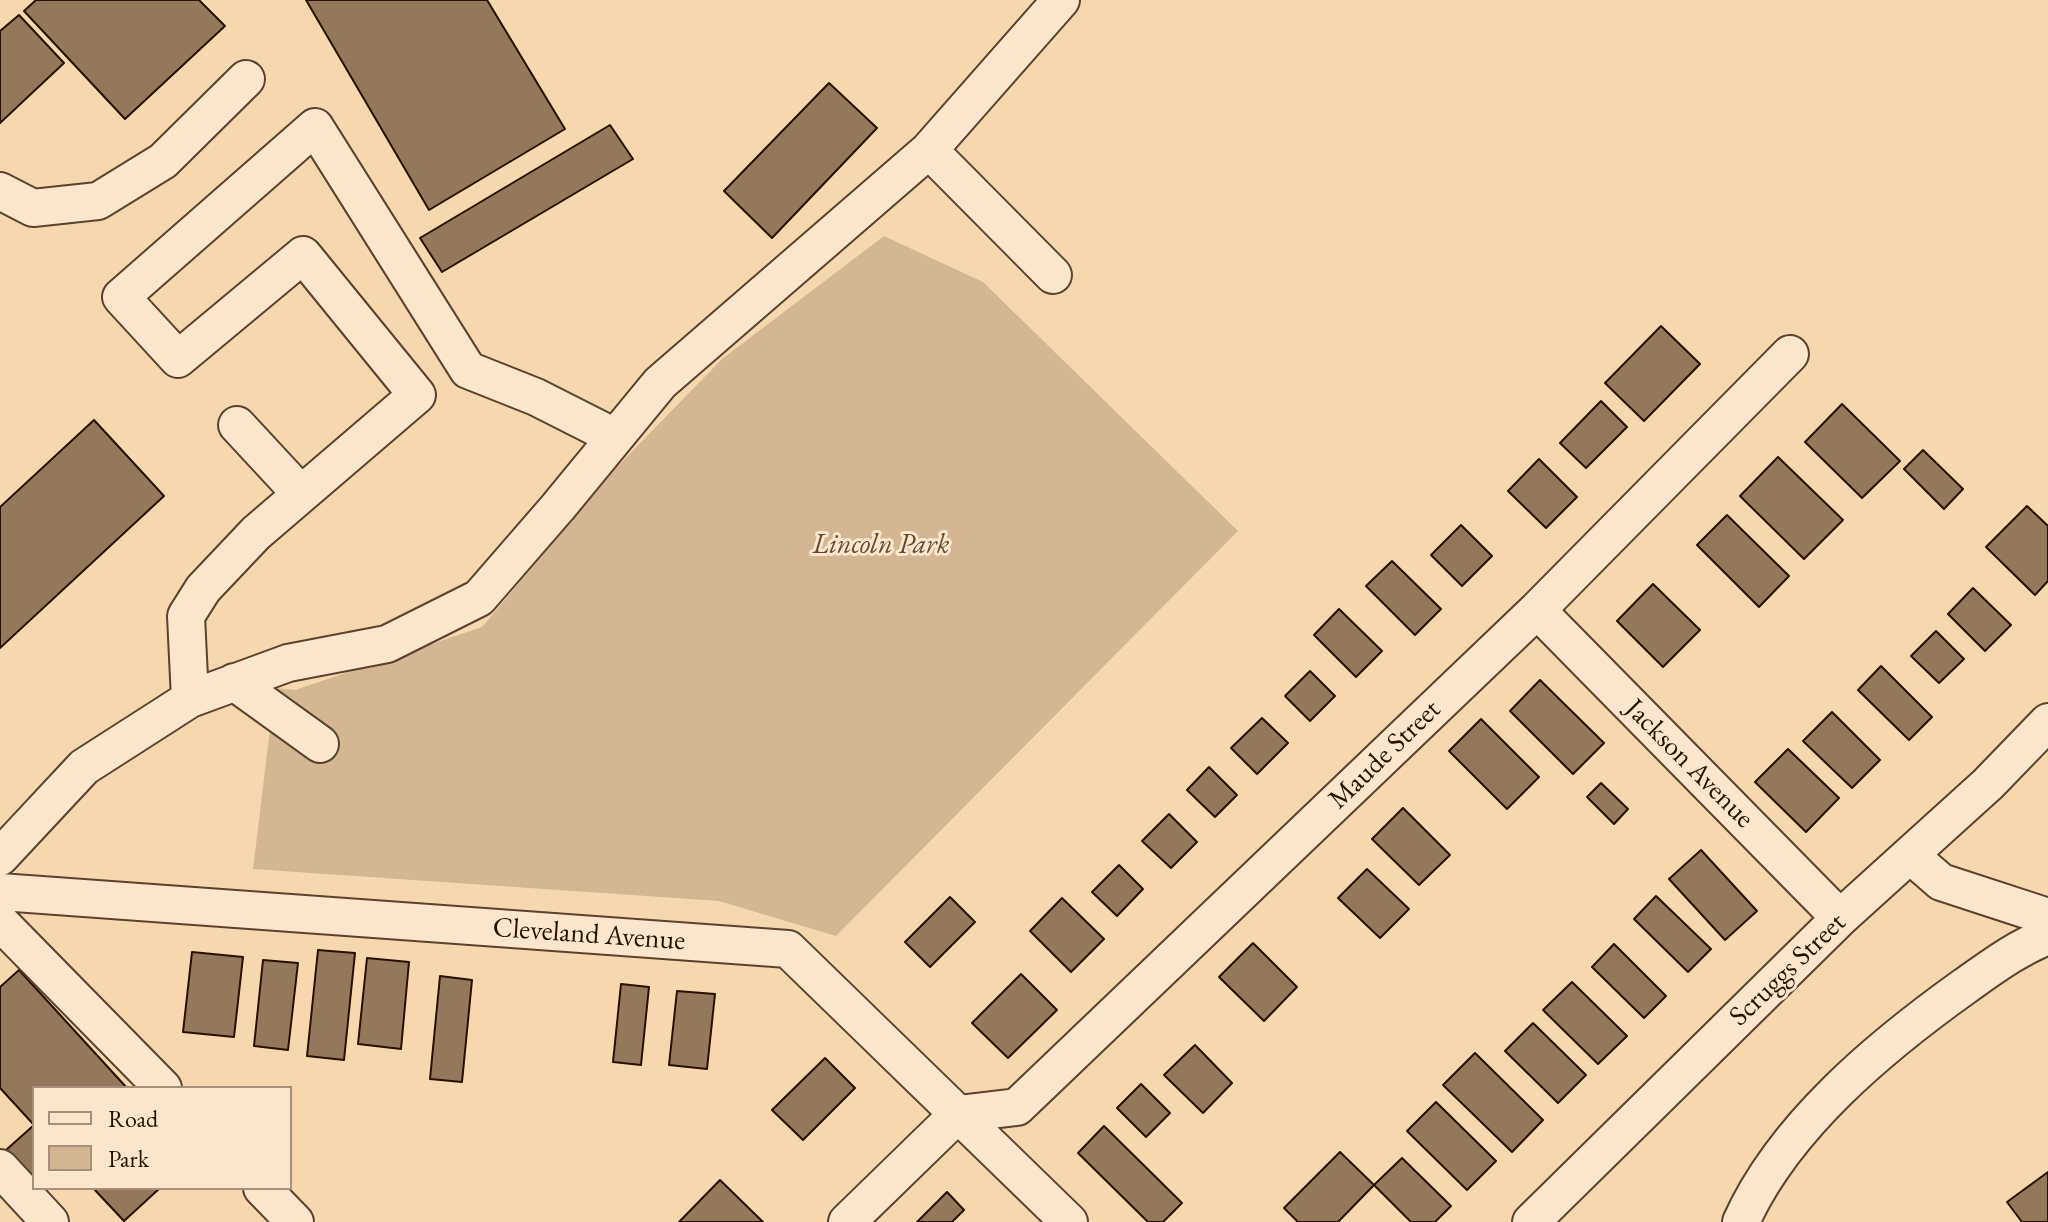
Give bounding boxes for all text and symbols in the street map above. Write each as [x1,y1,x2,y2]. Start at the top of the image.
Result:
park label: Lincoln Park [813,528,949,562]
street label: Jackson Avenue [1617,692,1761,836]
street label: Maude Street [1322,693,1448,817]
street label: Scruggs Street [1723,906,1853,1034]
street label: Cleveland Avenue [492,912,686,958]
legend [32,1086,292,1190]
text: Road [108,1103,158,1134]
text: Park [108,1143,149,1174]

